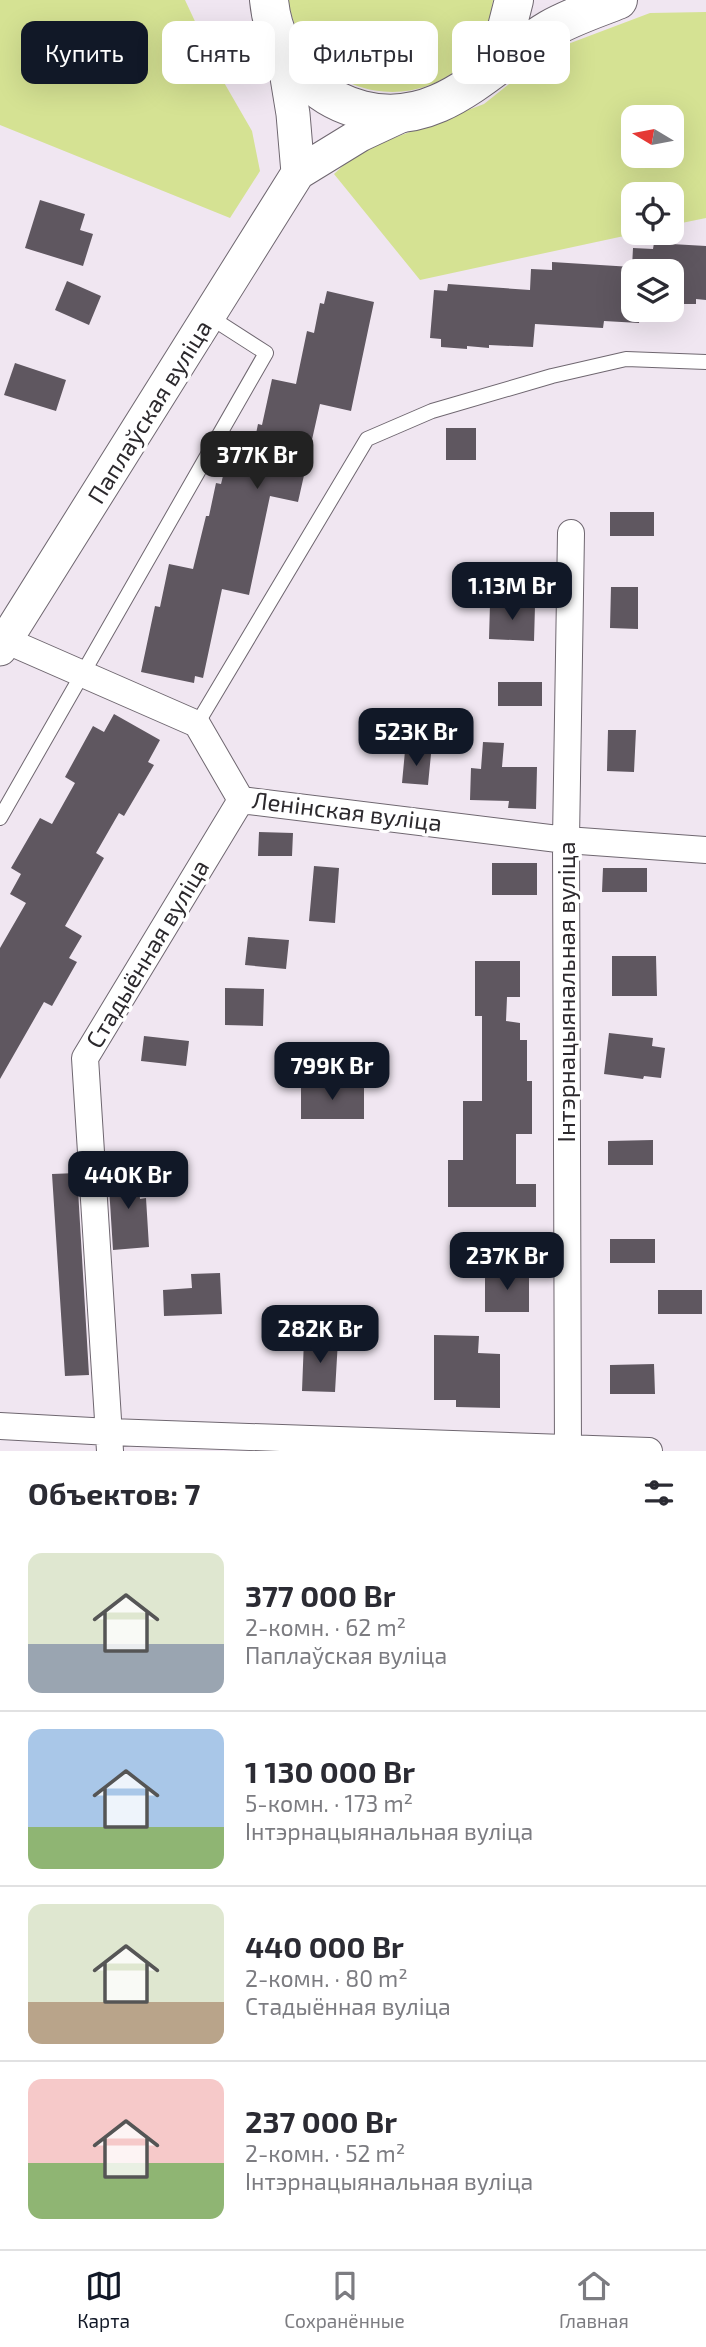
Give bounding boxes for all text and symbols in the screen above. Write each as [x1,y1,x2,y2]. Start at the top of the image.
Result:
chip: Купить [21,21,148,84]
chip: Снять [162,21,275,84]
chip: Фильтры [289,21,438,84]
chip: Новое [452,21,570,84]
north arrow [621,105,684,168]
map controls [621,105,684,322]
button: locate [621,182,684,245]
button: layers [621,259,684,322]
street label: Паплаўская вуліца [81,314,218,509]
pin: 377K Br [192,432,322,491]
text: 377K Br [216,440,298,468]
pin: 1.13M Br [440,562,584,622]
text: 1.13M Br [468,571,556,599]
pin: 523K Br [351,708,481,768]
text: 523K Br [375,717,457,745]
street label: Ленінская вуліца [251,784,444,838]
street label: Інтэрнацыянальная вуліца [551,842,581,1142]
street label: Стадыённая вуліца [79,854,215,1053]
pin: 799K Br [267,1042,397,1102]
text: 799K Br [290,1051,374,1079]
pin: 440K Br [63,1152,193,1211]
text: 440K Br [84,1160,172,1188]
pin: 237K Br [442,1232,572,1292]
text: 237K Br [466,1241,548,1269]
pin: 282K Br [255,1306,385,1365]
text: 282K Br [278,1314,362,1342]
icon: filters [640,1474,678,1512]
text: Объектов: 7 [28,1475,200,1511]
text: 377 000 Br [245,1577,395,1613]
icon: home [84,1581,168,1665]
text: 2-комн. · 62 m² [245,1613,406,1641]
text: Паплаўская вуліца [245,1641,447,1669]
text: 1 130 000 Br [245,1753,415,1789]
icon: home [84,1757,168,1841]
text: 5-комн. · 173 m² [245,1789,413,1817]
text: Інтэрнацыянальная вуліца [245,1817,533,1845]
text: 440 000 Br [245,1928,404,1964]
icon: home [84,1932,168,2016]
text: 2-комн. · 80 m² [245,1964,408,1992]
text: Стадыённая вуліца [245,1992,451,2020]
text: 237 000 Br [245,2103,397,2139]
icon: home [84,2107,168,2191]
text: 2-комн. · 52 m² [245,2139,405,2167]
text: Інтэрнацыянальная вуліца [245,2167,533,2195]
tab: Карта [77,2267,130,2332]
tab: Сохранённые [284,2267,405,2332]
tab: Главная [559,2267,629,2332]

